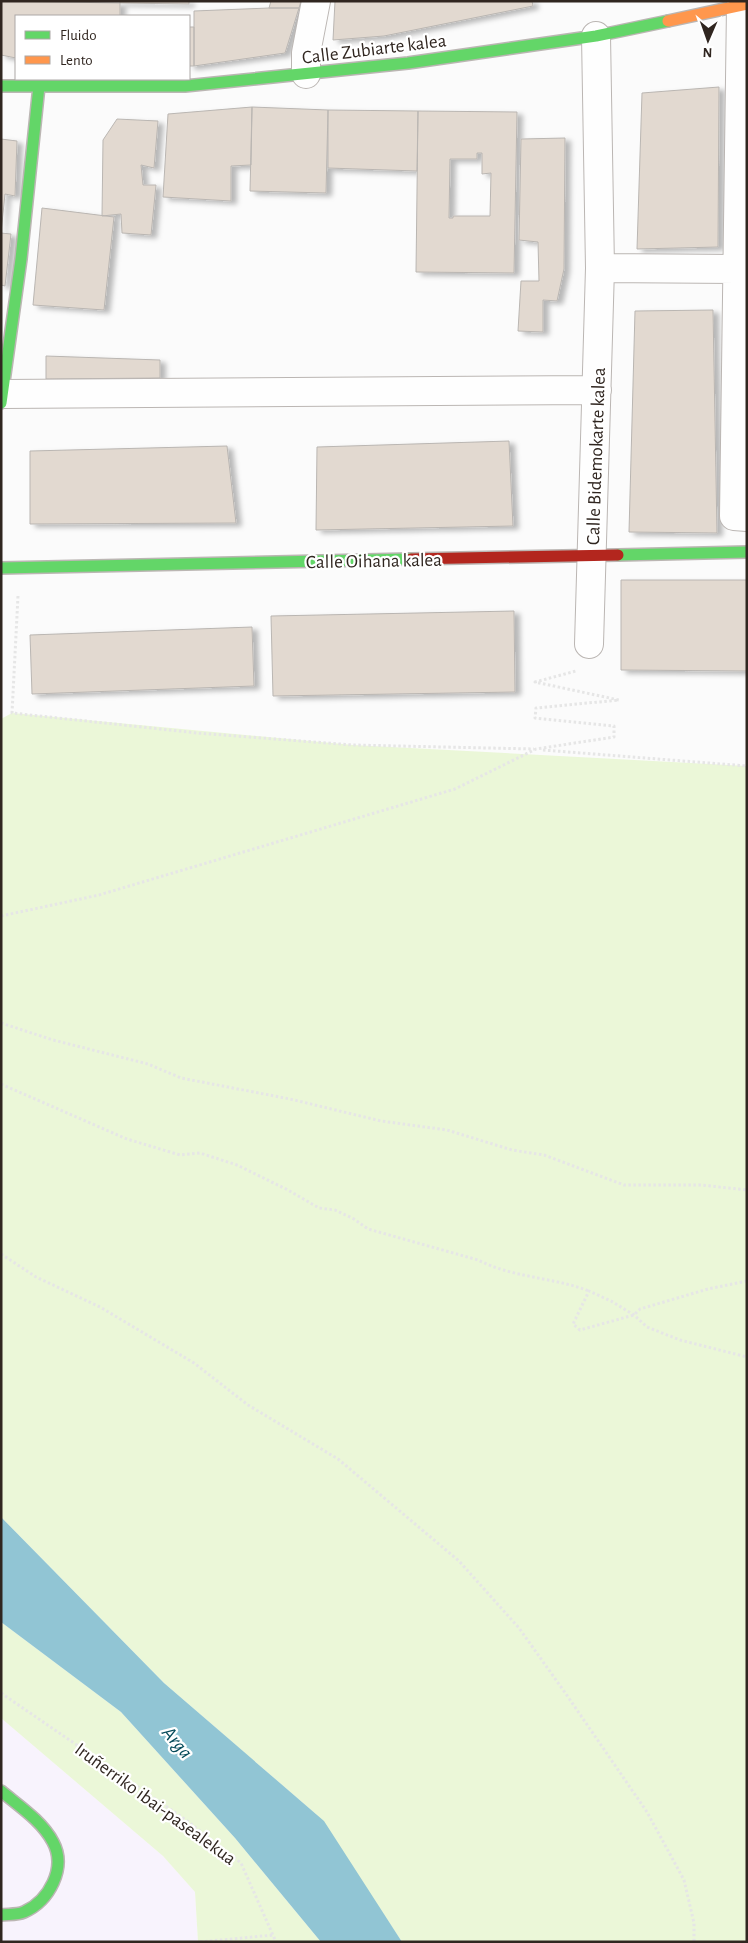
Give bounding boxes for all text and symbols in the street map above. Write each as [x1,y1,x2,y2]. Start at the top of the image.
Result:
legend [15,15,190,80]
north arrow [683,15,733,65]
text: Fluido [60,28,97,43]
street label: Calle Zubiarte kalea [301,31,448,68]
text: N [702,45,713,59]
text: Lento [60,53,93,68]
street label: Calle Bidemokarte kalea [584,367,609,545]
street label: Calle Oihana kalea [306,551,442,572]
water label: Arga [158,1722,196,1763]
street label: Iruñerriko ibai-pasealekua [71,1740,239,1869]

